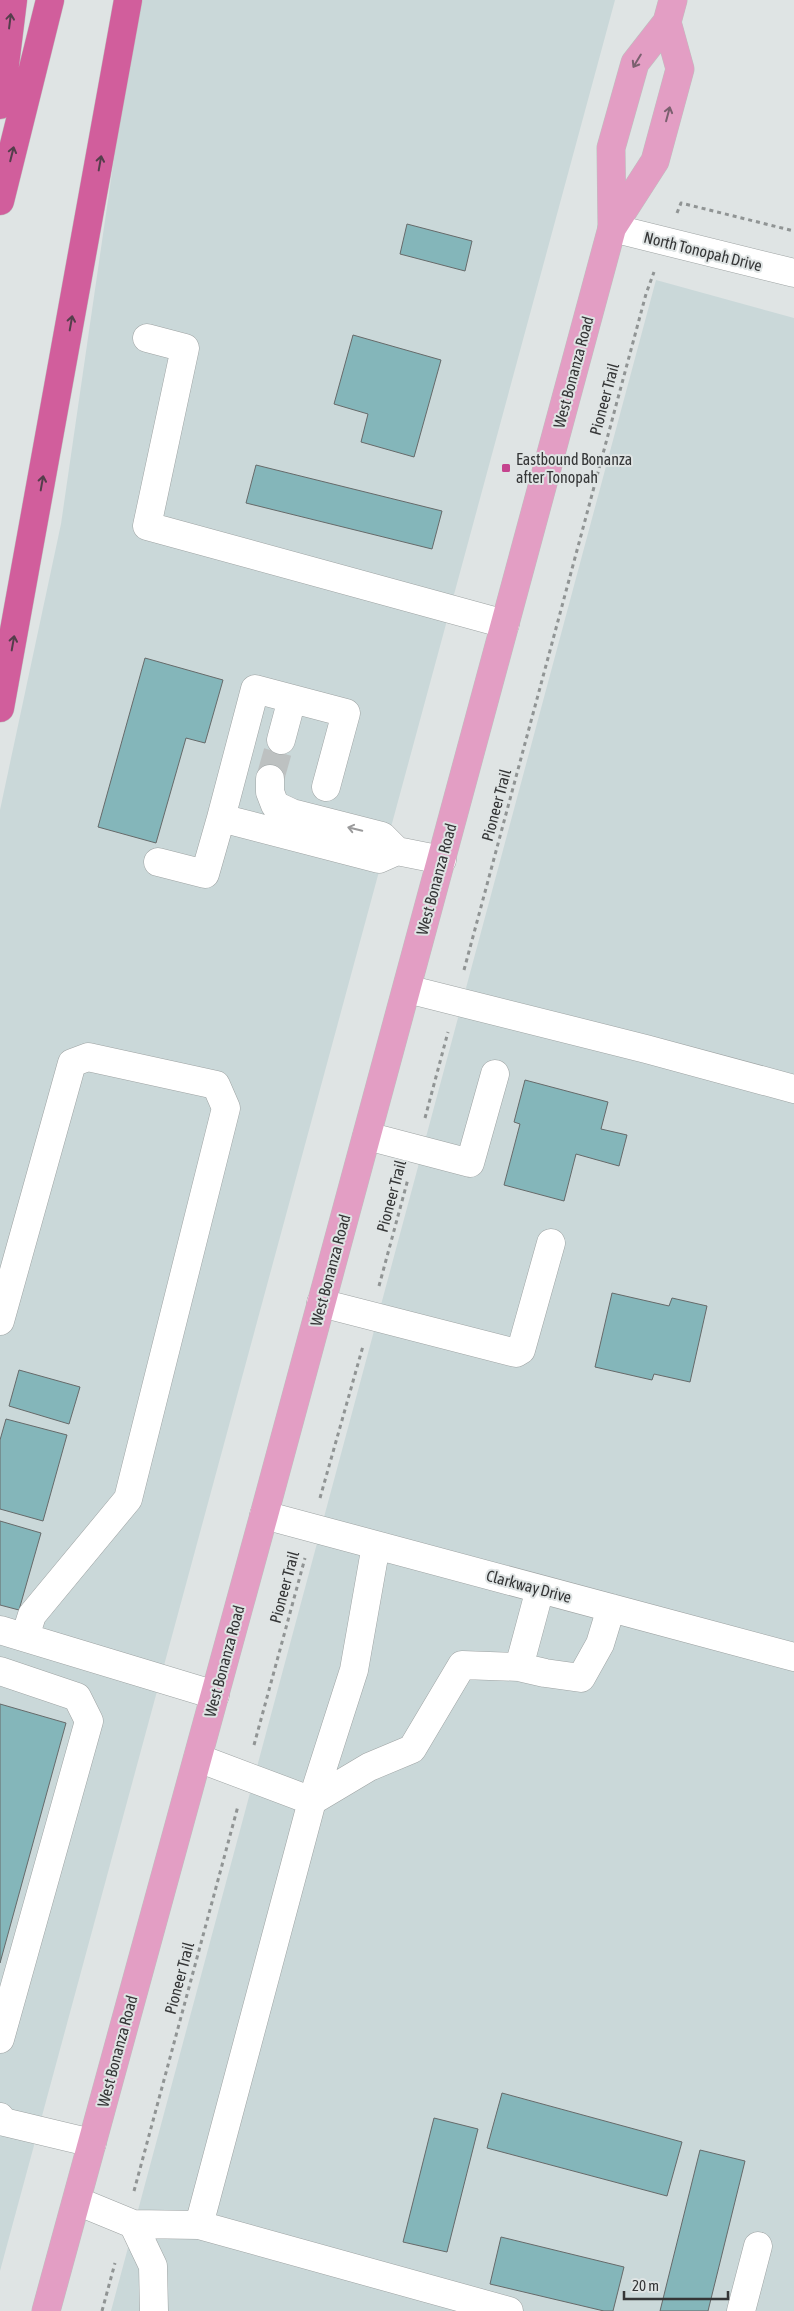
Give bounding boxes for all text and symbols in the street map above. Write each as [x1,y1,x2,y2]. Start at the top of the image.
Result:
one-way arrow [5,14,15,30]
one-way arrow [632,54,643,68]
one-way arrow [664,106,673,122]
one-way arrow [8,146,17,162]
one-way arrow [95,156,105,172]
street label: North Tonopah Drive [642,228,764,275]
street label: West Bonanza Road [549,314,597,430]
one-way arrow [66,316,76,332]
street label: Pioneer Trail [586,360,622,437]
place label: Eastbound Bonanza after Tonopah [516,450,632,487]
marker: Eastbound Bonanza after Tonopah [500,462,512,474]
one-way arrow [37,476,47,492]
one-way arrow [8,635,18,651]
street label: Pioneer Trail [478,766,514,843]
street label: West Bonanza Road [412,821,460,937]
one-way arrow [347,824,363,833]
street label: Pioneer Trail [373,1157,409,1234]
street label: West Bonanza Road [306,1212,354,1328]
street label: Pioneer Trail [266,1548,302,1625]
street label: Clarkway Drive [484,1566,573,1607]
street label: West Bonanza Road [200,1603,248,1719]
street label: Pioneer Trail [161,1939,197,2016]
street label: West Bonanza Road [93,1993,141,2109]
scale bar [624,2268,728,2300]
text: 20 m [632,2277,659,2294]

